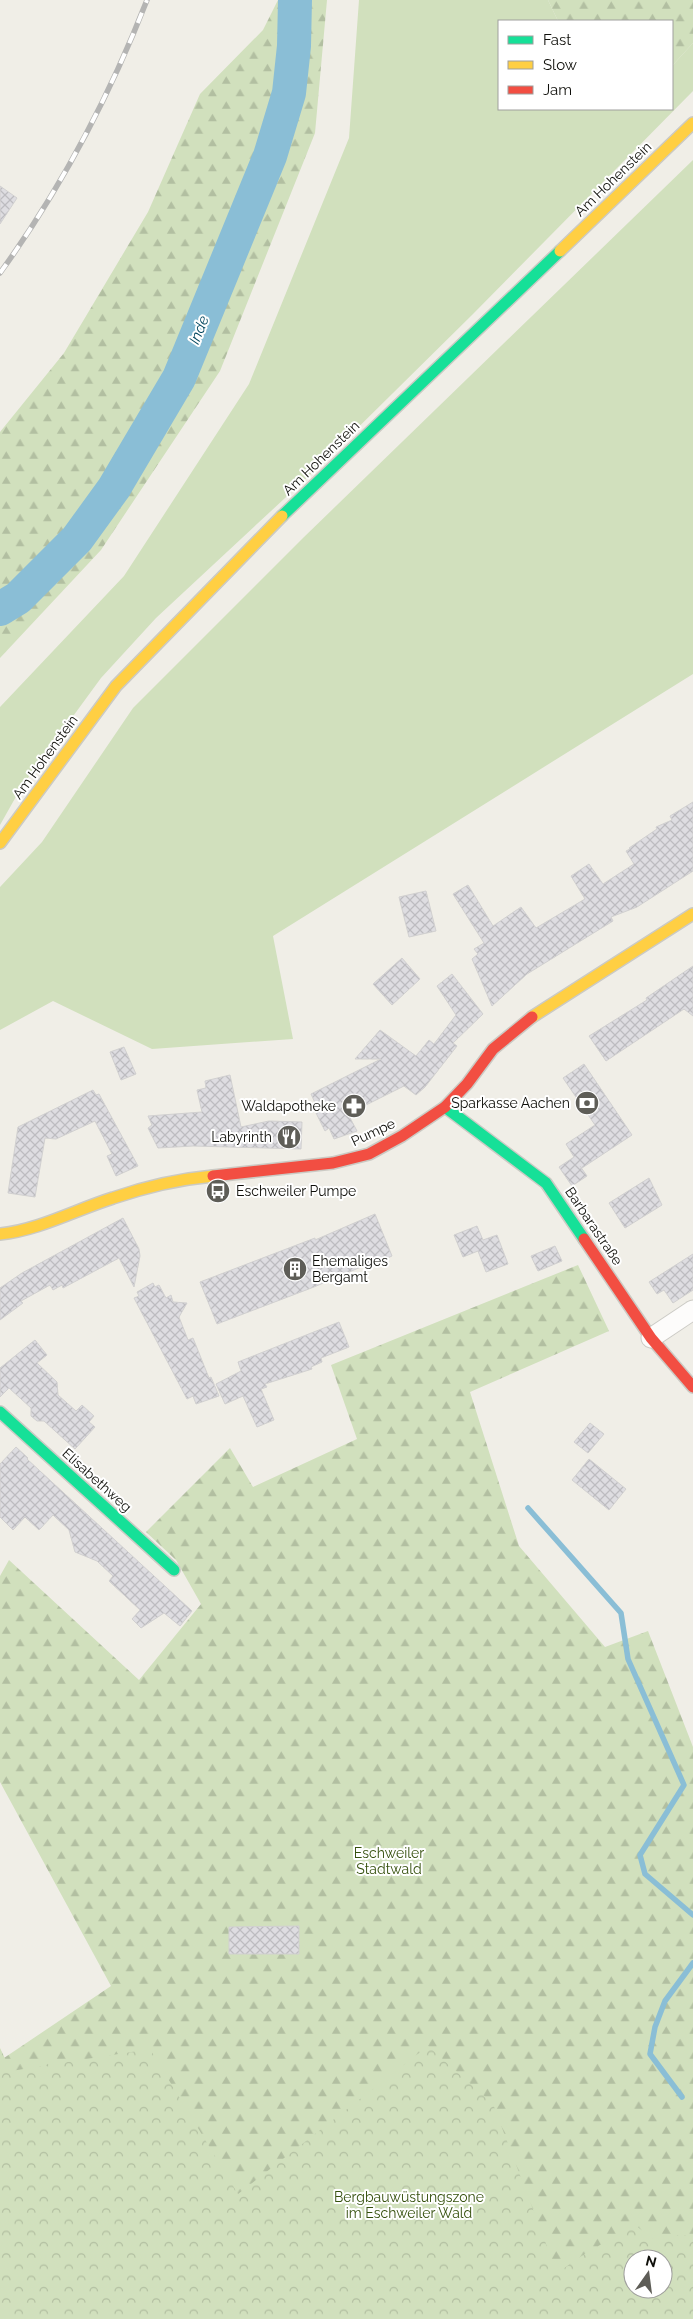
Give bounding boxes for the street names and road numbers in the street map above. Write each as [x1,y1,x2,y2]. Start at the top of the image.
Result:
street label: Am Hohenstein [572,139,654,219]
street label: Am Hohenstein [280,418,362,498]
street label: Am Hohenstein [9,712,81,802]
street label: Pumpe [348,1115,398,1149]
street label: Barbarastraße [562,1184,626,1268]
street label: Elisabethweg [59,1445,135,1515]

